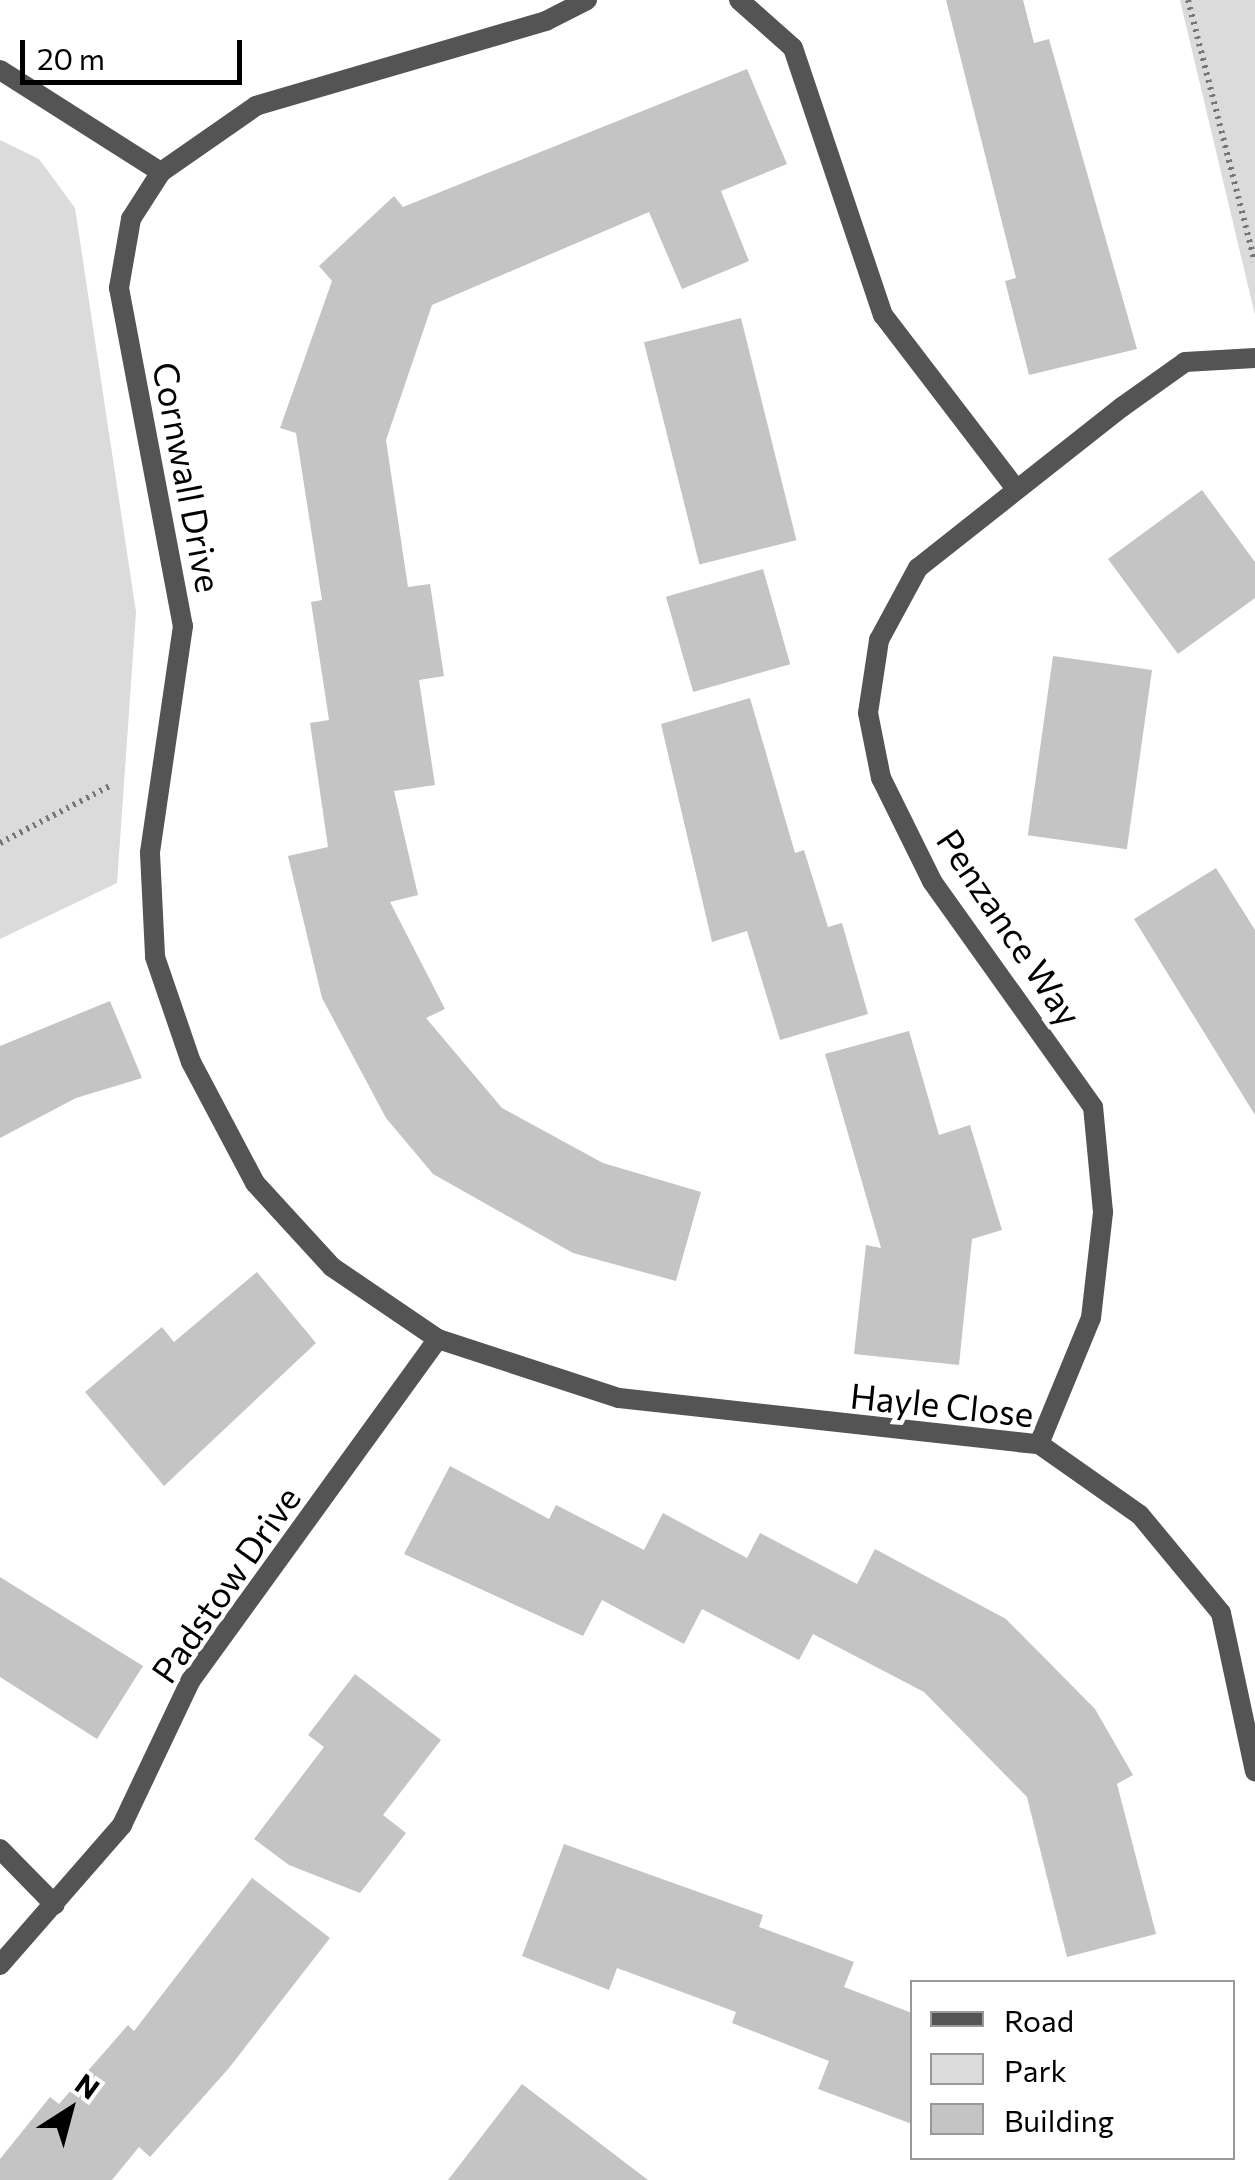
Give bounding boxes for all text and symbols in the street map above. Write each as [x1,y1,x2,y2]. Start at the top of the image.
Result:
scale bar [25,20,248,82]
text: 20 m [37,39,105,76]
street label: Cornwall Drive [145,358,231,596]
street label: Penzance Way [929,821,1091,1033]
street label: Hayle Close [848,1373,1036,1435]
street label: Padstow Drive [142,1478,308,1690]
legend [910,1980,1235,2160]
text: Road [1004,2001,1074,2038]
text: Park [1004,2051,1067,2088]
north arrow [20,2060,120,2160]
text: N [69,2066,106,2106]
text: Building [1004,2101,1114,2138]

